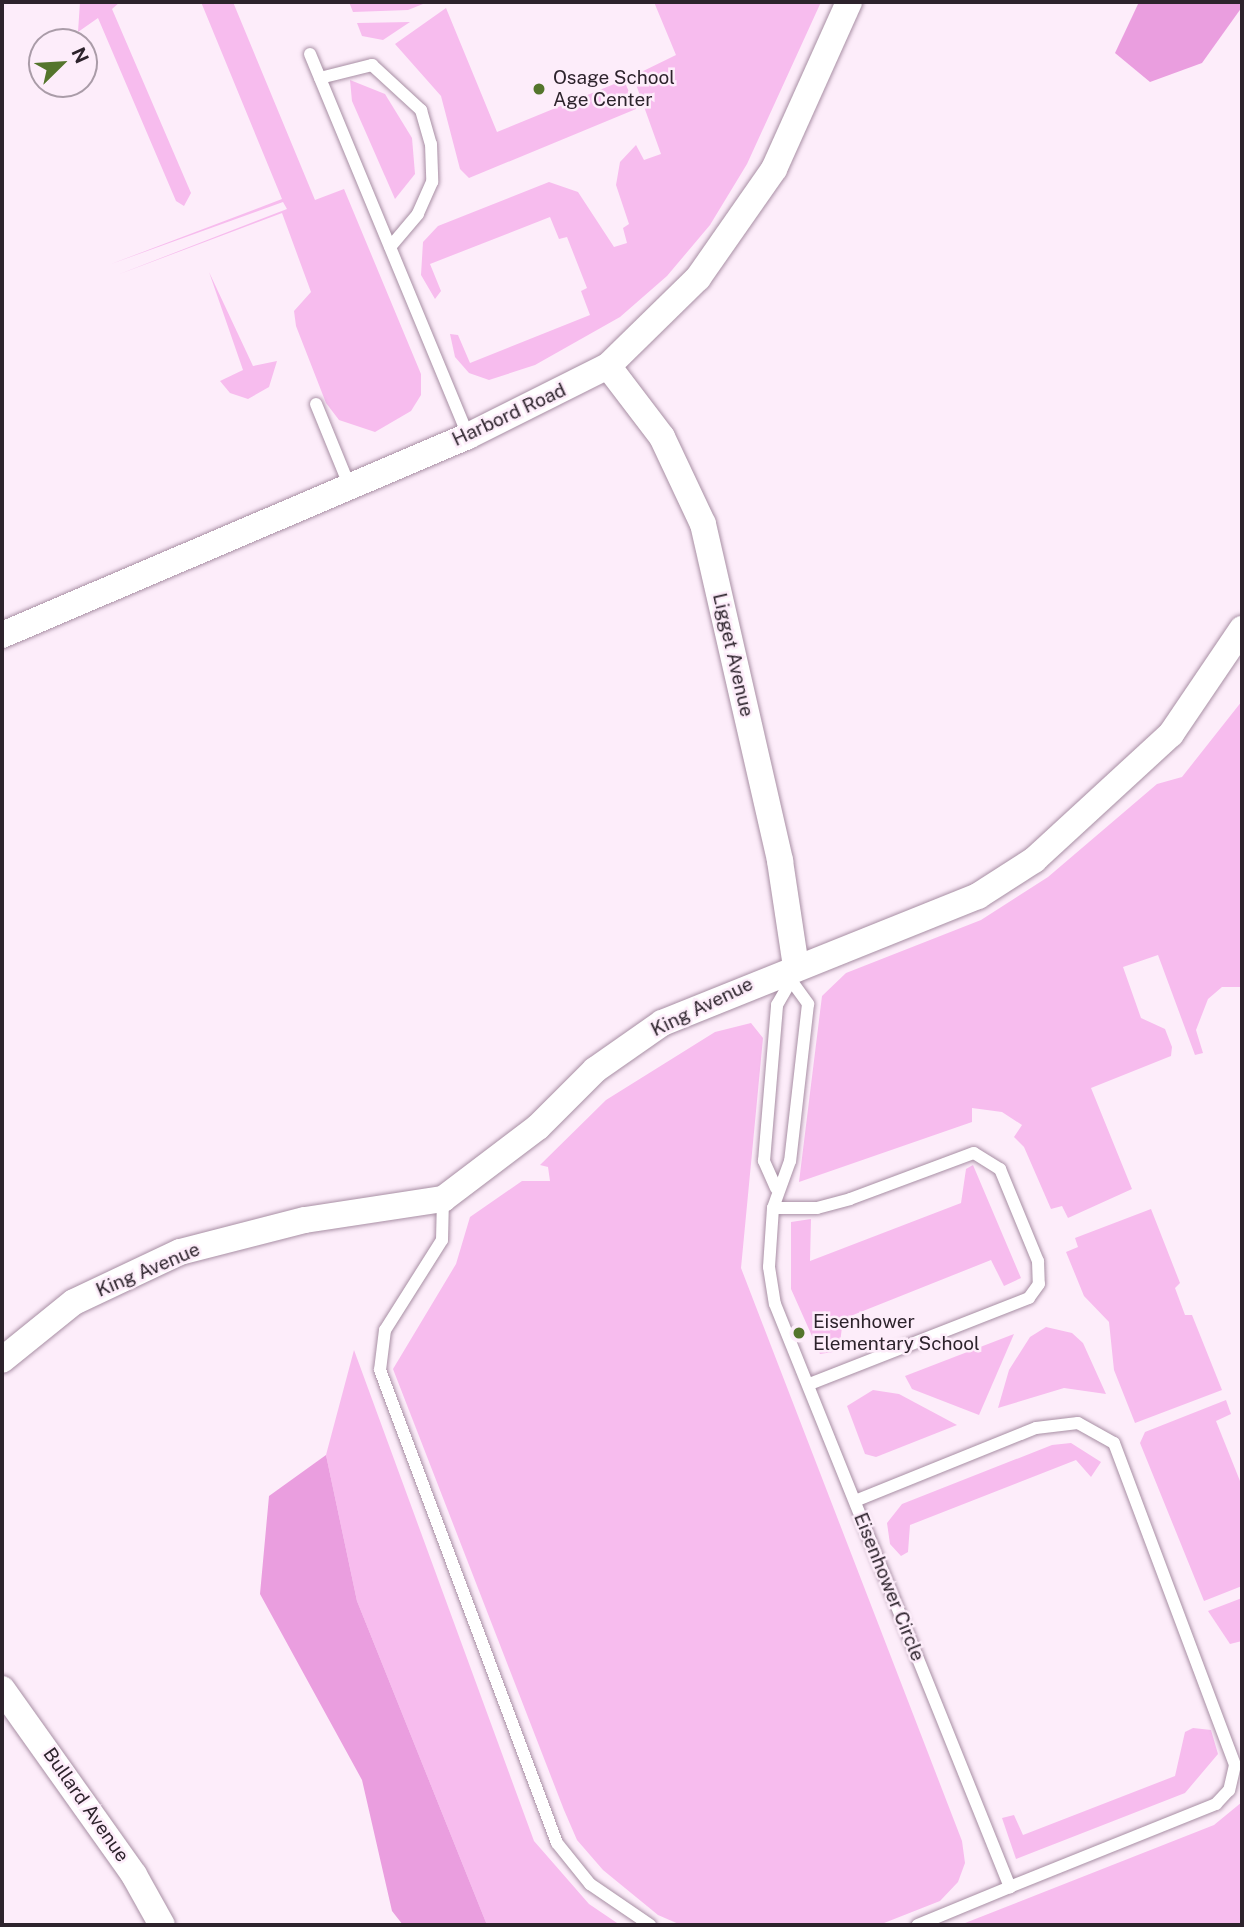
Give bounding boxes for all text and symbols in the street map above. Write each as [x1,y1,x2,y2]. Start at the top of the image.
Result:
north arrow [28,28,98,98]
text: N [67,44,93,67]
place label: Osage School Age Center [553,67,675,111]
marker: Osage School Age Center [531,81,547,97]
street label: Harbord Road [449,379,569,451]
street label: Ligget Avenue [708,591,758,719]
street label: King Avenue [647,973,757,1041]
street label: King Avenue [93,1238,203,1302]
place label: Eisenhower Elementary School [813,1311,980,1355]
marker: Eisenhower Elementary School [791,1325,807,1341]
street label: Eisenhower Circle [849,1509,929,1665]
street label: Bullard Avenue [38,1744,134,1866]

